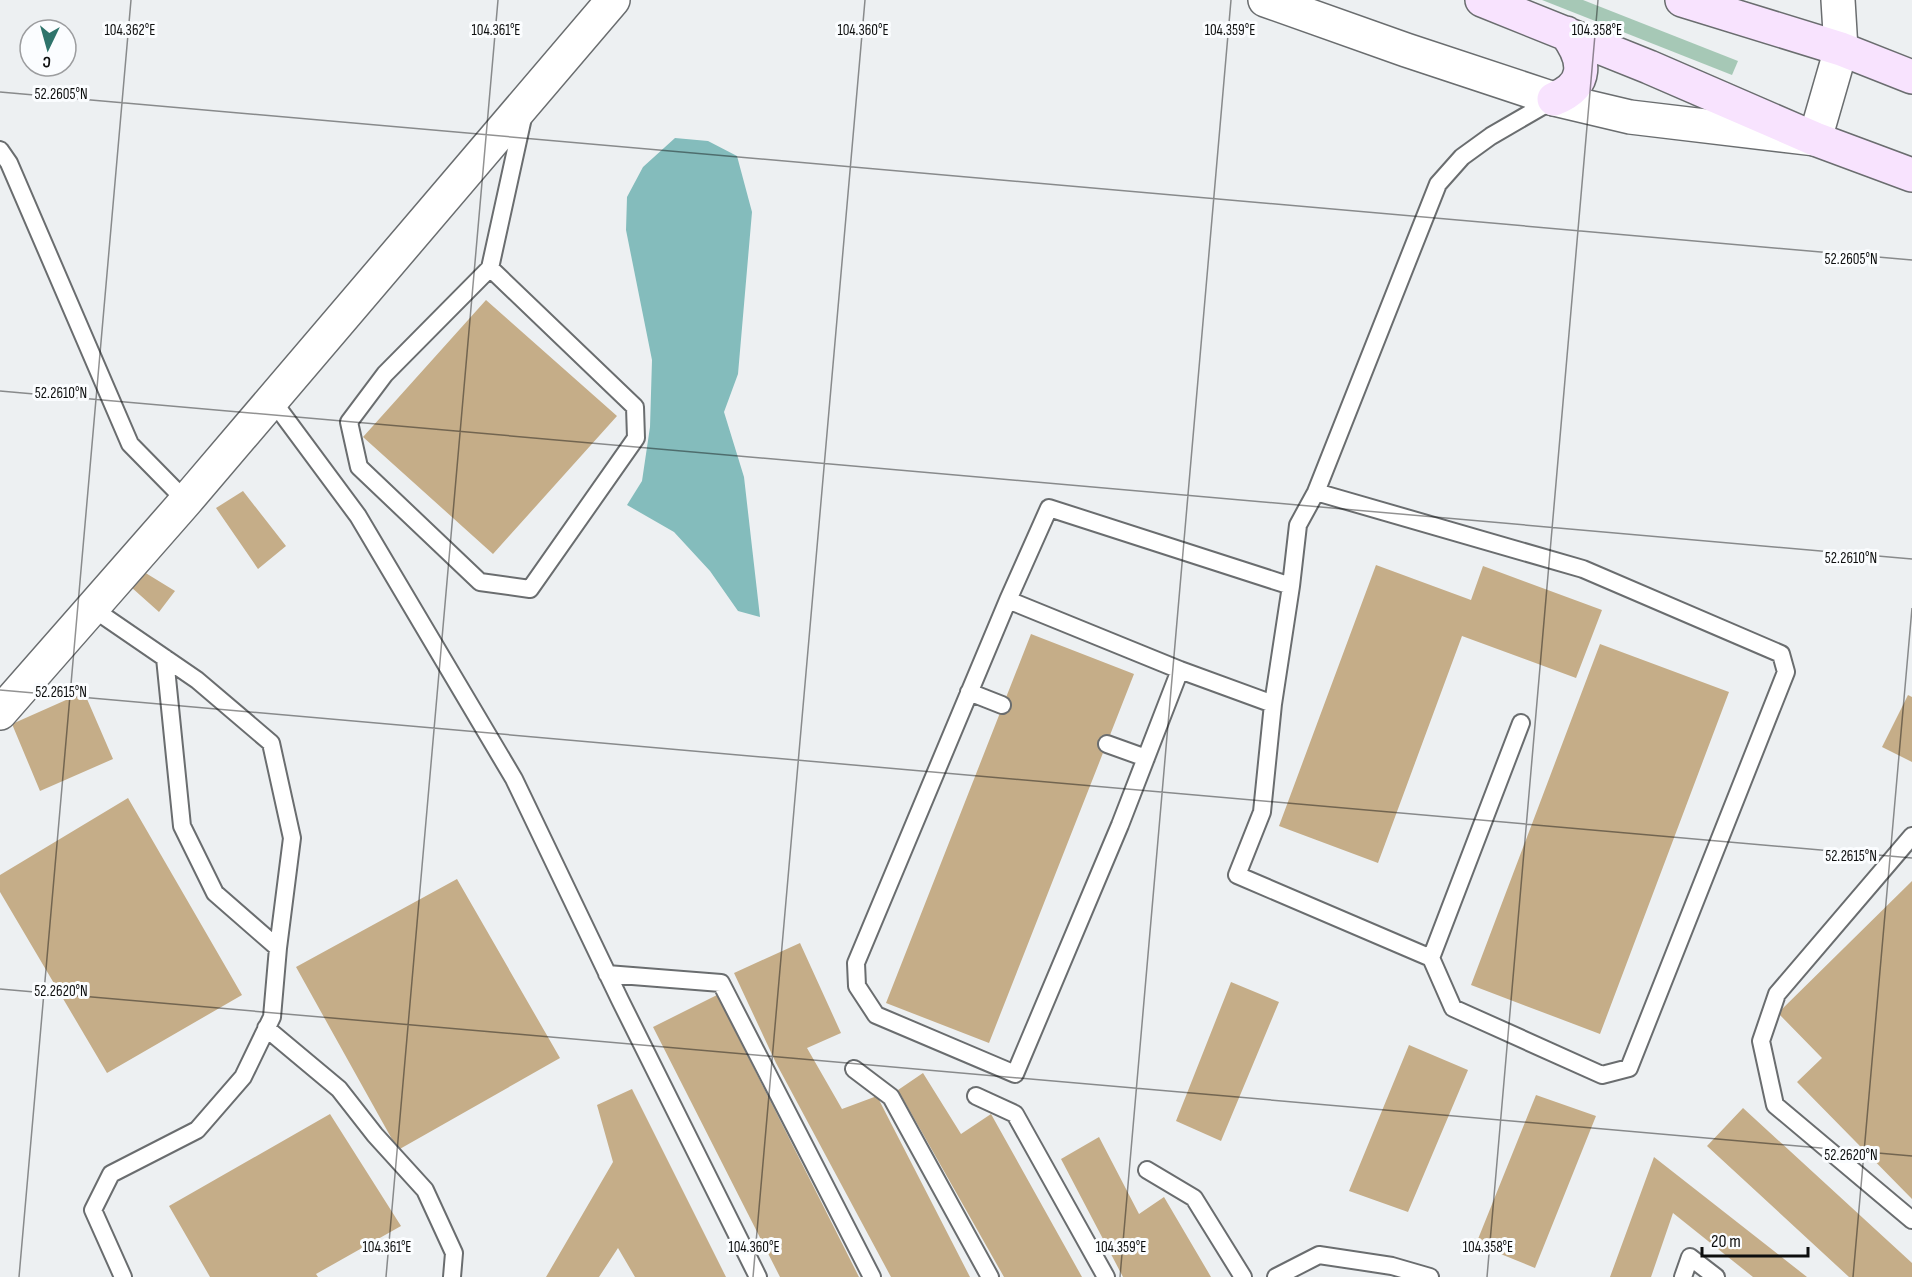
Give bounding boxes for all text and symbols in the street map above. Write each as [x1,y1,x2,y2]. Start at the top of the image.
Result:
north arrow [18,18,78,78]
text: 104.362°E [105,21,155,40]
text: 104.361°E [471,21,521,40]
text: 104.360°E [837,21,889,40]
text: 104.359°E [1205,21,1255,40]
text: 104.358°E [1572,21,1622,40]
text: С [42,52,52,71]
text: 52.2605°N [34,85,88,104]
text: 52.2605°N [1824,250,1878,269]
text: 52.2610°N [35,384,87,403]
text: 52.2610°N [1825,549,1877,568]
text: 52.2615°N [35,683,87,702]
text: 52.2615°N [1825,847,1877,866]
text: 52.2620°N [34,982,88,1001]
text: 52.2620°N [1824,1146,1878,1165]
scale bar [1702,1220,1808,1258]
text: 20 m [1711,1231,1741,1252]
text: 104.361°E [362,1238,412,1257]
text: 104.360°E [728,1238,780,1257]
text: 104.359°E [1096,1238,1146,1257]
text: 104.358°E [1463,1238,1513,1257]

